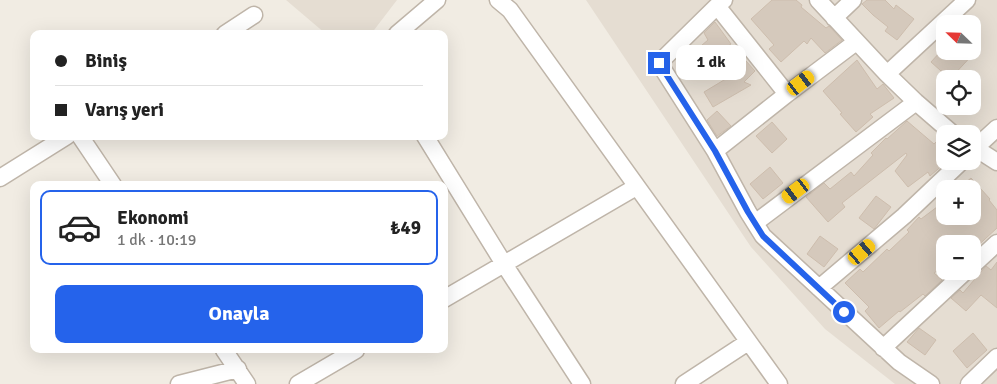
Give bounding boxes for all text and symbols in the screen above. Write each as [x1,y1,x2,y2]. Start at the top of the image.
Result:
north arrow [936,15,981,60]
map controls [936,15,981,280]
callout: 1 dk [676,46,746,80]
text: Biniş [85,49,127,73]
route end [648,52,670,74]
text: 1 dk [696,52,726,72]
car [784,68,817,98]
button: locate [936,70,981,115]
text: Varış yeri [85,98,164,122]
button: layers [936,125,981,170]
car [779,176,812,206]
button: + [936,180,981,225]
icon: car [57,205,102,250]
text: Ekonomi [117,206,189,230]
text: ₺49 [390,216,421,240]
text: 1 dk · 10:19 [117,230,196,250]
button: − [936,235,981,280]
car [845,237,878,267]
button: Onayla [55,285,423,343]
route start [833,301,855,323]

